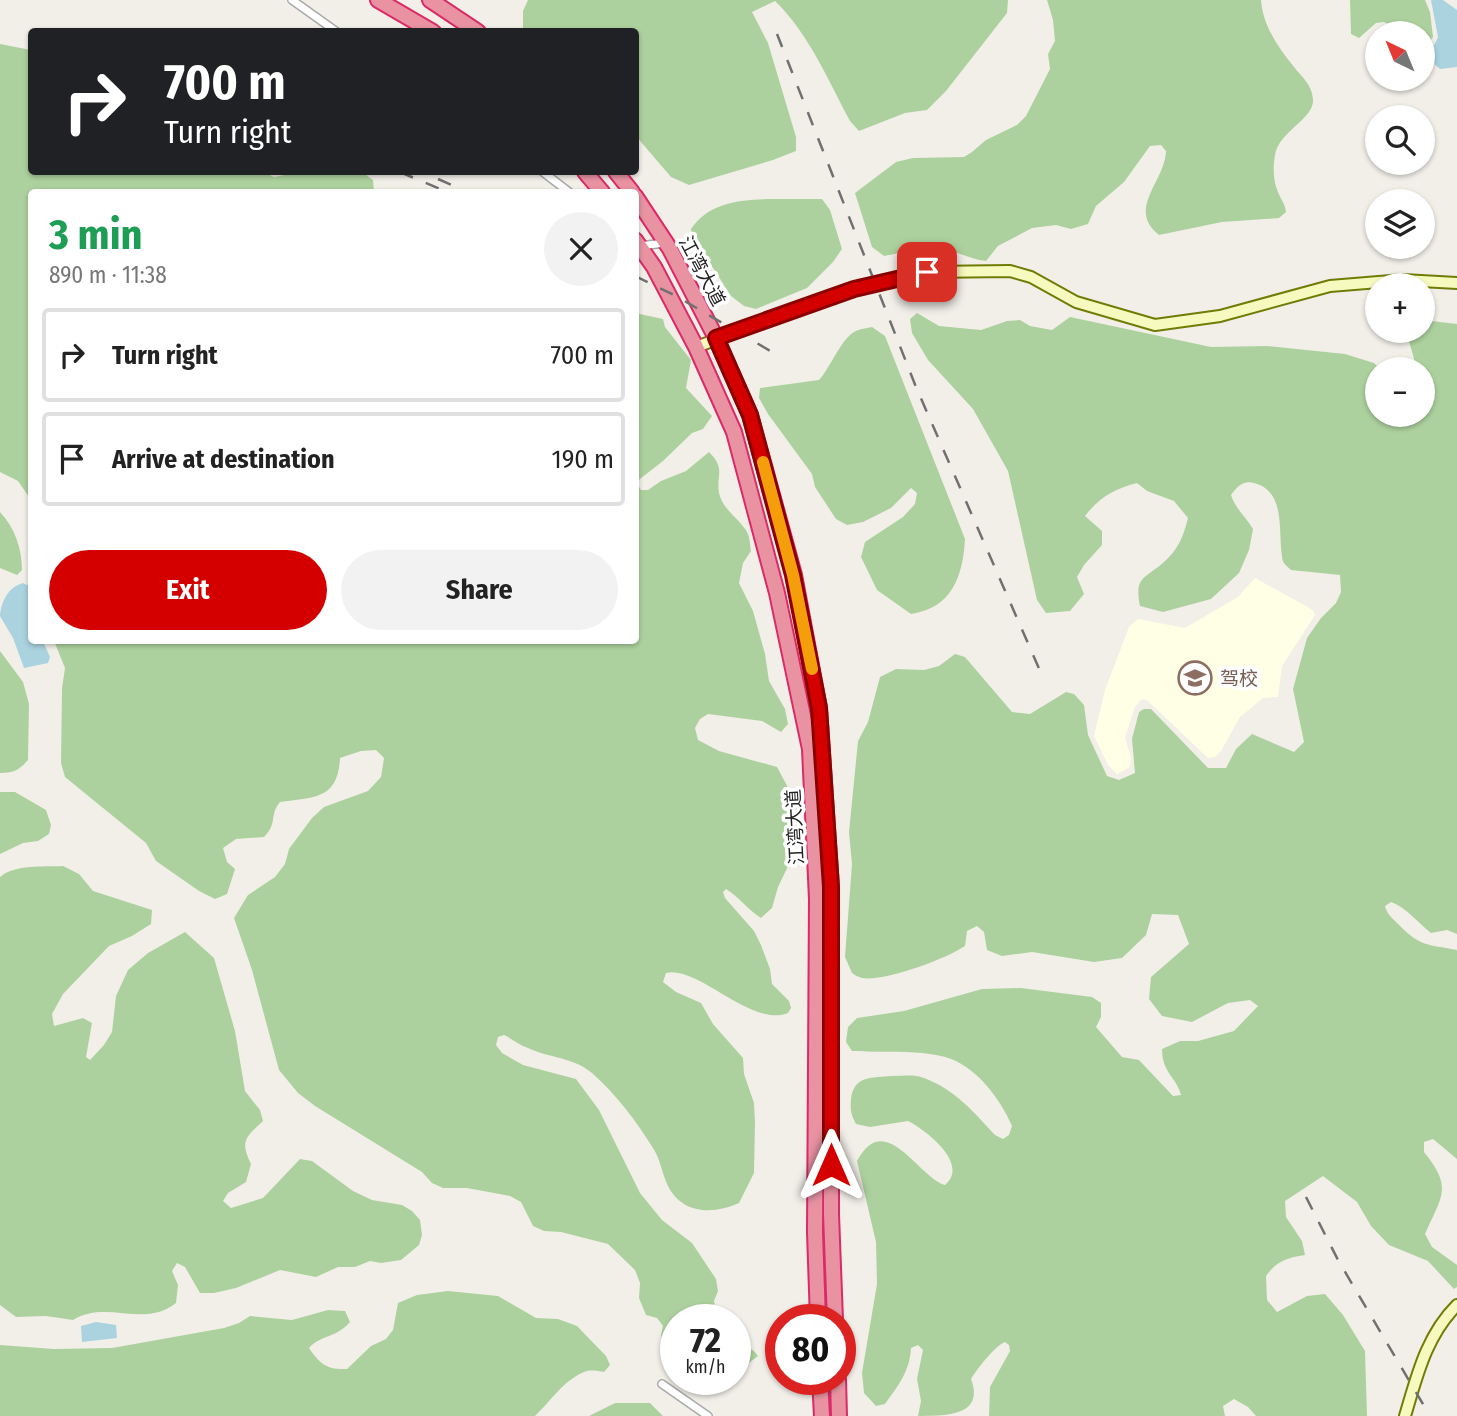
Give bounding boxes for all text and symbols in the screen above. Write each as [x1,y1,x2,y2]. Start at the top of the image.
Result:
north arrow [1365,21,1435,91]
map controls [1365,21,1435,427]
text: 700 m [164,53,286,112]
icon: right [49,56,140,147]
button: search [1365,105,1435,175]
text: Turn right [164,113,291,151]
button: layers [1365,189,1435,259]
text: 3 min [49,210,143,260]
button: close [544,212,618,286]
street label: 江湾大道 [674,232,730,310]
pin [897,242,957,302]
icon: arrive [908,253,946,291]
text: 890 m · 11:38 [49,261,167,289]
button: + [1365,273,1435,343]
icon: right [53,336,91,374]
text: Turn right [112,340,218,371]
text: 700 m [551,340,614,371]
button: − [1365,357,1435,427]
icon: arrive [53,440,91,478]
text: Arrive at destination [112,444,335,475]
text: 190 m [552,444,614,475]
button: Exit [49,550,327,630]
button: Share [341,550,618,630]
school or university icon: 驾校 [1176,659,1214,697]
place label: 驾校 [1220,667,1258,690]
street label: 江湾大道 [782,788,808,866]
position arrow [794,1128,868,1202]
speed limit sign: 80 [765,1304,856,1395]
text: 72 [690,1319,721,1361]
text: km/h [685,1356,726,1378]

